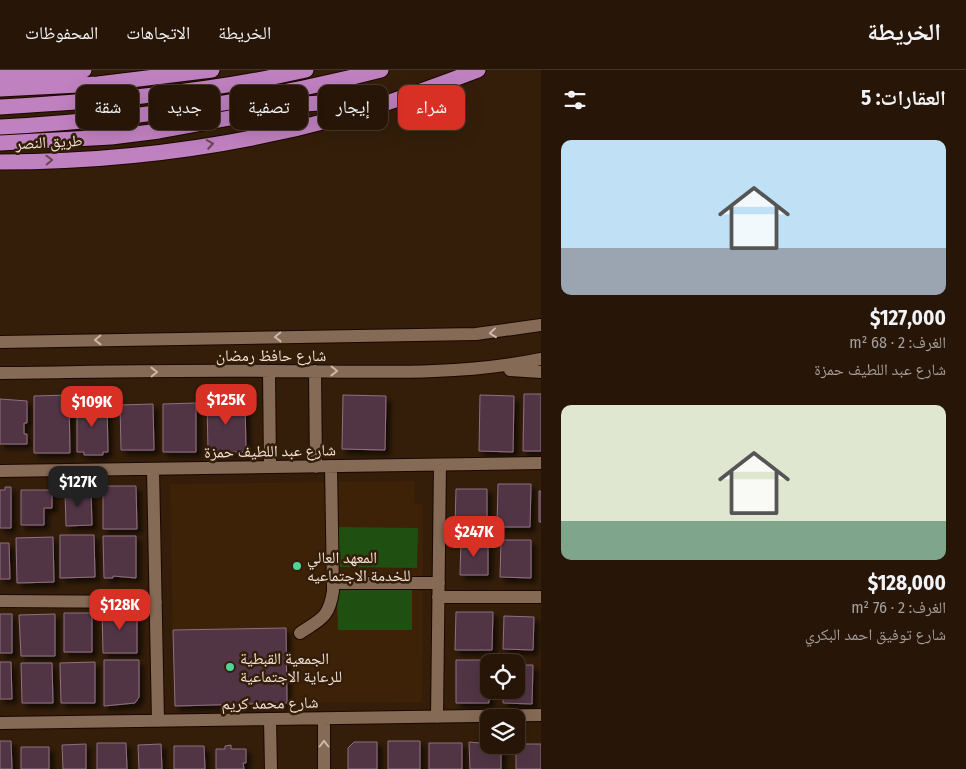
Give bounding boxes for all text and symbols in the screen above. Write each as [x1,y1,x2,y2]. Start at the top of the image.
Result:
text: الخريطة [867,18,941,46]
text: المحفوظات [25,22,98,44]
text: الاتجاهات [126,22,190,44]
text: الخريطة [218,22,271,44]
chip: شقة [76,85,139,130]
chip: جديد [149,85,220,130]
chip: تصفية [230,85,308,130]
chip: إيجار [318,85,388,130]
chip: شراء [398,85,465,130]
text: العقارات: 5 [861,85,946,111]
icon: filters [561,86,589,114]
street label: طريق النصر [14,131,83,154]
one-way arrow [207,139,215,150]
one-way arrow [45,155,53,166]
icon: home [709,173,799,263]
text: $127,000 [870,305,946,331]
one-way arrow [489,327,497,338]
one-way arrow [274,332,282,343]
text: الغرف: 2 · 68 m² [849,333,946,352]
one-way arrow [94,335,102,345]
street label: شارع حافظ رمضان [216,346,326,366]
text: شارع عبد اللطيف حمزة [814,360,946,379]
one-way arrow [330,366,338,376]
one-way arrow [150,367,158,377]
pin: $125K [191,384,261,426]
pin: $109K [57,386,127,428]
text: $125K [207,390,245,409]
text: $109K [72,392,112,411]
icon: home [709,438,799,528]
street label: شارع عبد اللطيف حمزة [204,440,336,463]
pin: $127K [43,466,113,508]
text: $127K [59,472,97,491]
pin: $247K [439,516,509,558]
text: $247K [455,522,493,541]
place label: المعهد العالي للخدمة الاجتماعيه [307,548,411,585]
marker: المعهد العالي للخدمة الاجتماعيه [291,560,303,572]
text: $128,000 [868,570,946,596]
pin: $128K [85,588,155,631]
text: $128K [100,595,140,614]
text: الغرف: 2 · 76 m² [851,598,946,617]
text: شارع توفيق احمد البكري [805,625,946,644]
place label: الجمعية القبطية للرعاية الاجتماعية [240,649,342,686]
map controls [480,654,525,754]
button: locate [480,654,525,699]
marker: الجمعية القبطية للرعاية الاجتماعية [224,661,236,673]
street label: شارع محمد كريم [221,693,319,714]
button: layers [480,709,525,754]
one-way arrow [319,740,329,748]

